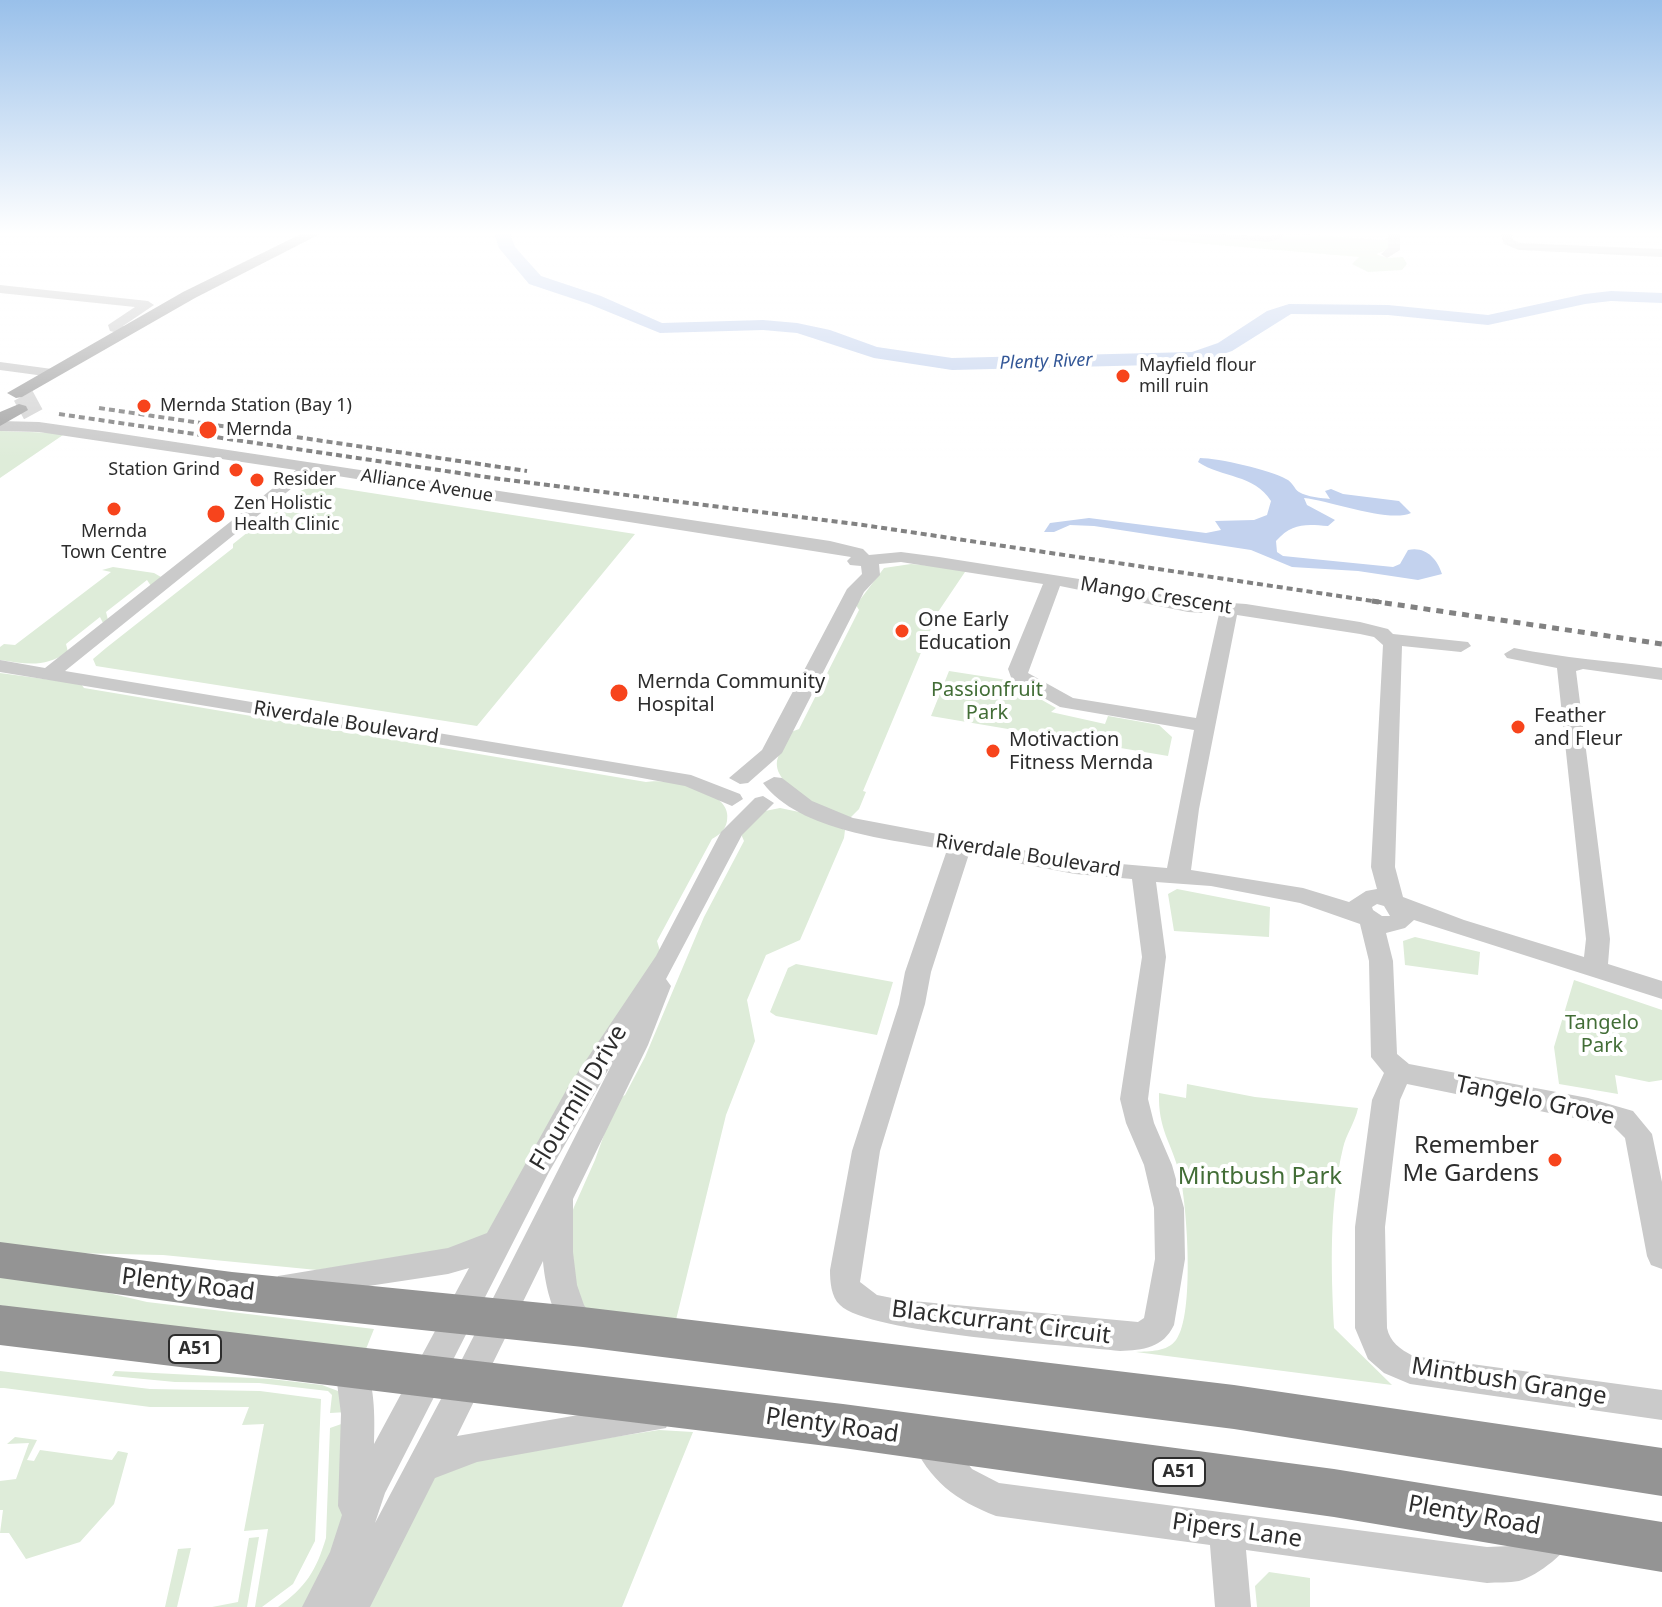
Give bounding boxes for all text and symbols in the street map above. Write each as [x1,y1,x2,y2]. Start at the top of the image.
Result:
water label: Plenty River [999,350,1093,374]
place label: Mayfield flour mill ruin [1139,355,1256,398]
marker: Mayfield flour mill ruin [1114,367,1132,385]
place label: Mernda Station (Bay 1) [160,395,352,417]
marker: Mernda Station (Bay 1) [135,397,153,415]
marker: Mernda [197,419,219,441]
place label: Mernda [226,419,292,441]
place label: Station Grind [108,459,220,481]
marker: Station Grind [227,461,245,479]
street label: Alliance Avenue [359,465,495,507]
place label: Resider [273,469,336,491]
marker: Resider [248,471,266,489]
place label: Zen Holistic Health Clinic [234,493,340,536]
marker: Mernda Town Centre [105,500,123,518]
marker: Zen Holistic Health Clinic [205,503,227,525]
place label: Mernda Town Centre [61,521,167,564]
street label: Mango Crescent [1078,572,1234,620]
place label: One Early Education [918,608,1011,655]
marker: One Early Education [893,622,911,640]
place label: Mernda Community Hospital [637,670,825,717]
park label: Passionfruit Park [931,678,1043,725]
marker: Mernda Community Hospital [608,682,630,704]
street label: Riverdale Boulevard [252,697,440,749]
place label: Feather and Fleur [1534,704,1623,751]
marker: Feather and Fleur [1509,718,1527,736]
place label: Motivaction Fitness Mernda [1009,728,1153,775]
marker: Motivaction Fitness Mernda [984,742,1002,760]
street label: Riverdale Boulevard [934,830,1122,882]
park label: Tangelo Park [1565,1011,1639,1058]
street label: Flourmill Drive [524,1020,634,1176]
street label: Tangelo Grove [1453,1070,1617,1132]
place label: Remember Me Gardens [1402,1132,1539,1188]
marker: Remember Me Gardens [1546,1151,1564,1169]
park label: Mintbush Park [1178,1163,1342,1191]
street label: Plenty Road [120,1263,256,1307]
street label: Blackcurrant Circuit [890,1295,1112,1351]
road number: A51 [169,1335,221,1363]
street label: Mintbush Grange [1409,1352,1609,1412]
street label: Plenty Road [764,1402,900,1450]
road number: A51 [1153,1458,1205,1486]
street label: Plenty Road [1406,1490,1542,1542]
street label: Pipers Lane [1170,1508,1304,1554]

